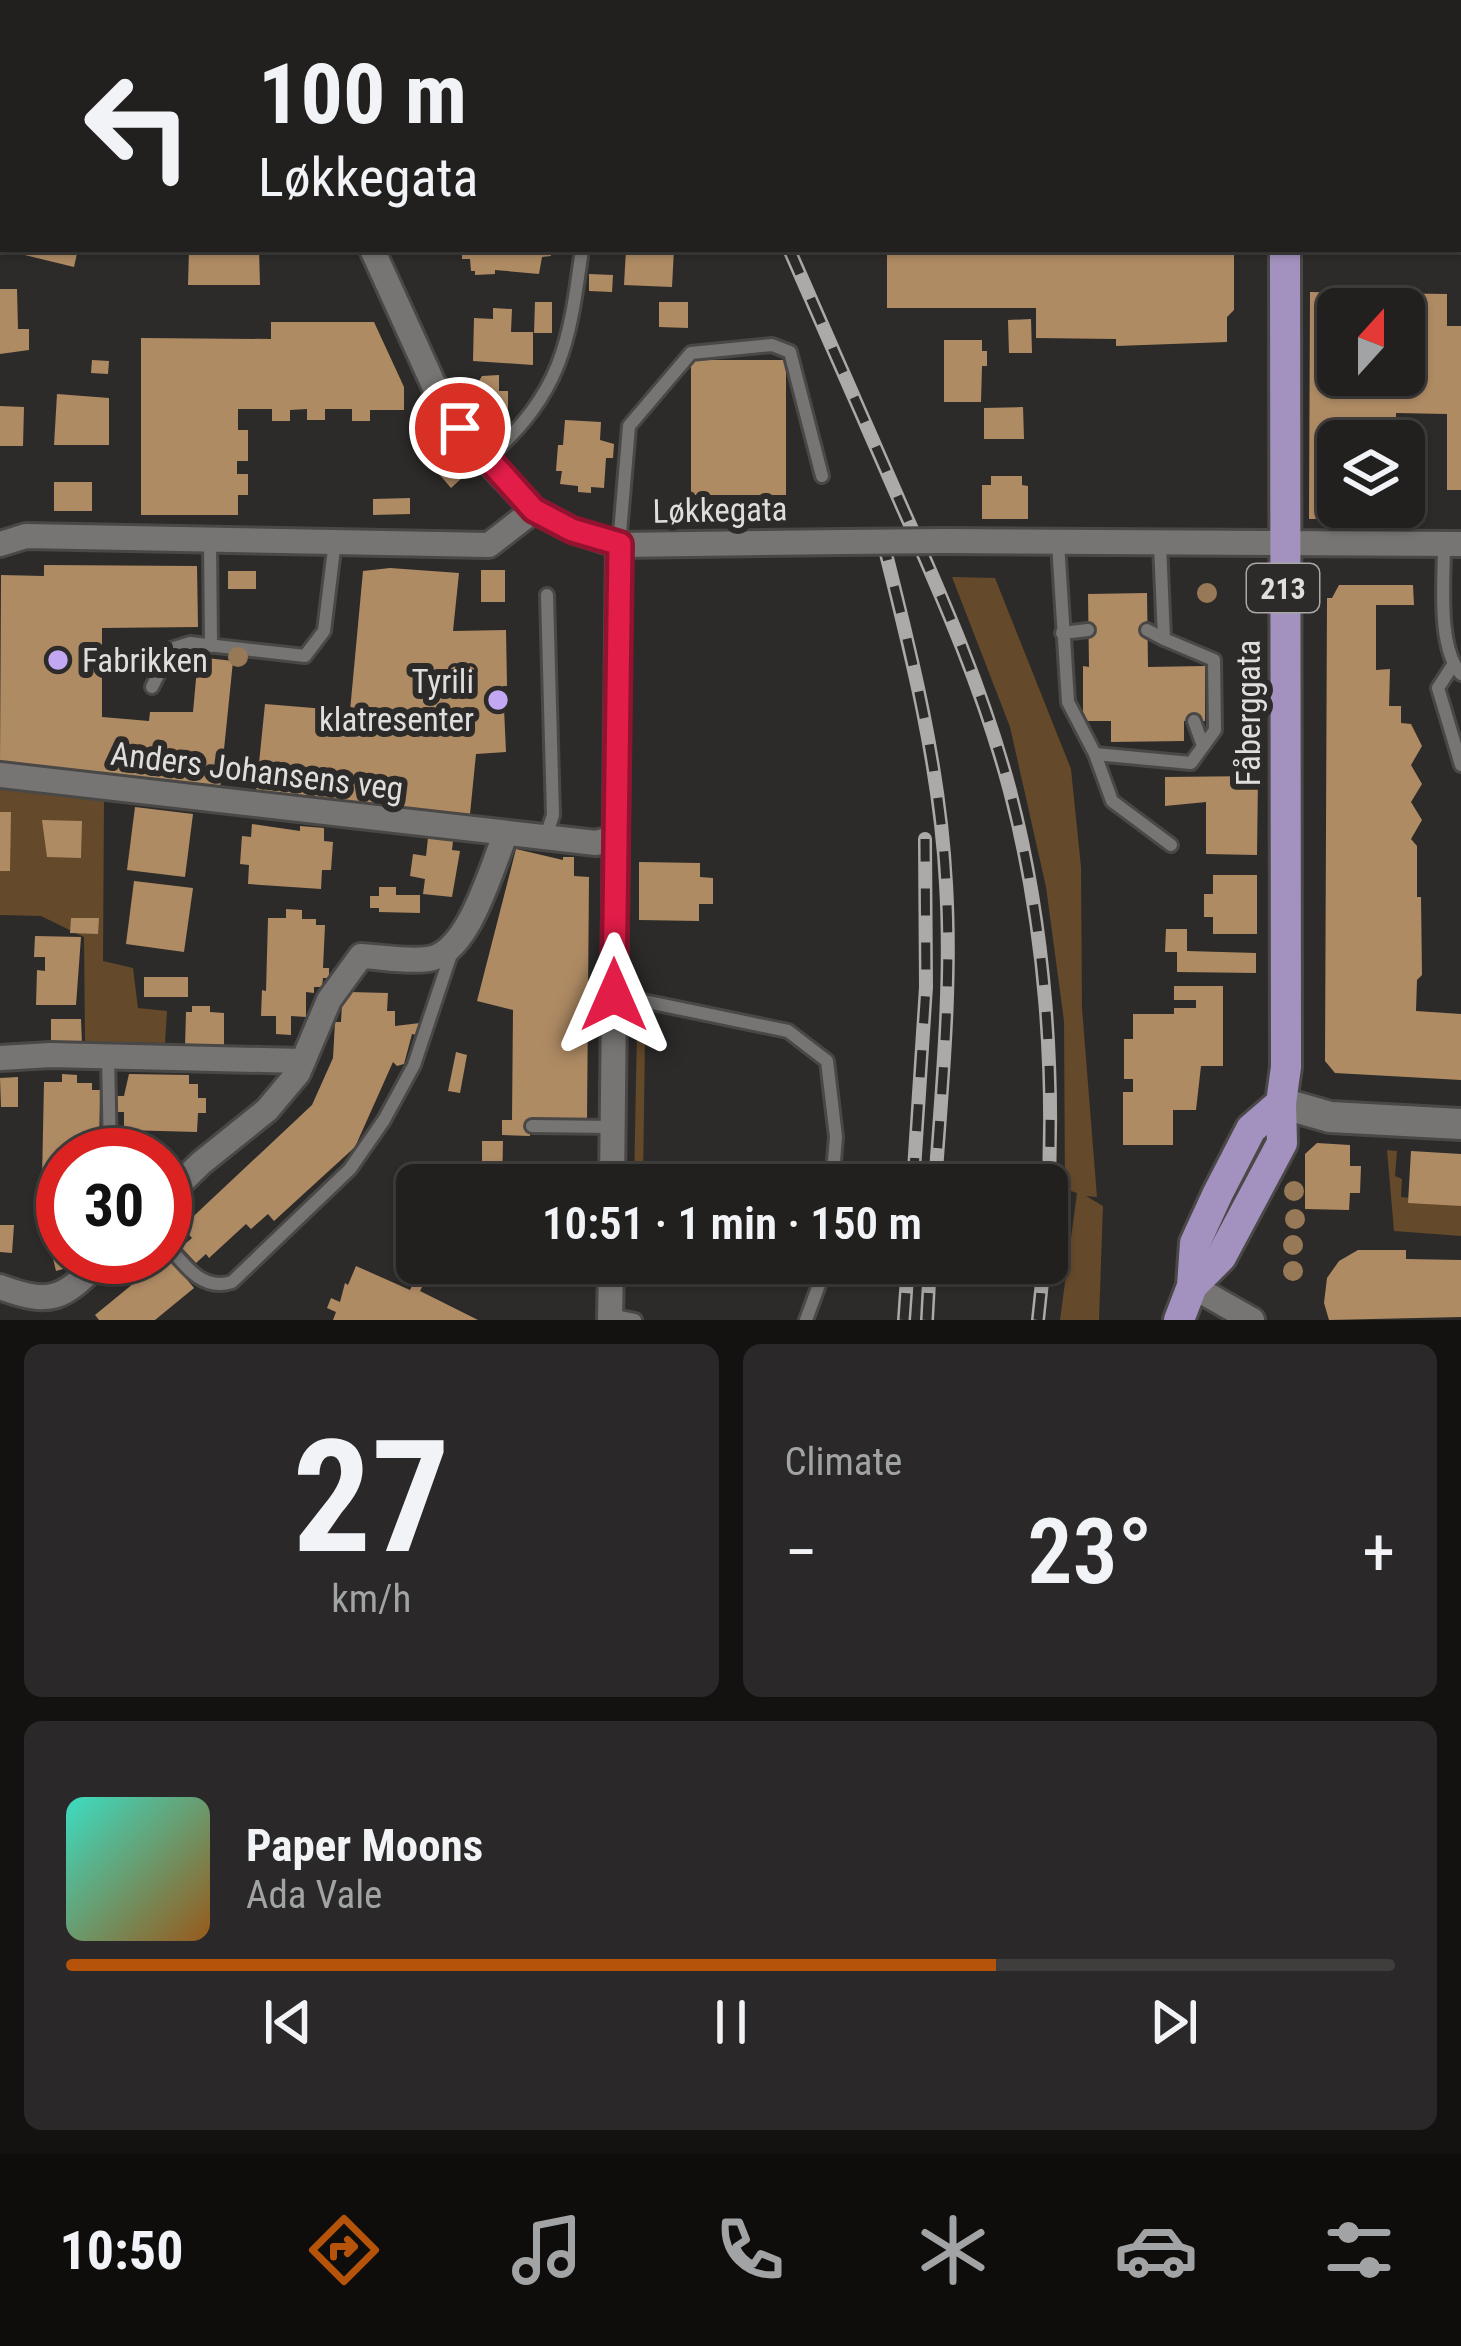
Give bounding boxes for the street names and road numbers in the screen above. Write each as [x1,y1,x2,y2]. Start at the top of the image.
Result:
street label: Løkkegata [652,489,788,531]
road number: 213 [1247,564,1319,612]
street label: Fåberggata [1229,640,1268,786]
street label: Anders Johansens veg [108,734,406,808]

